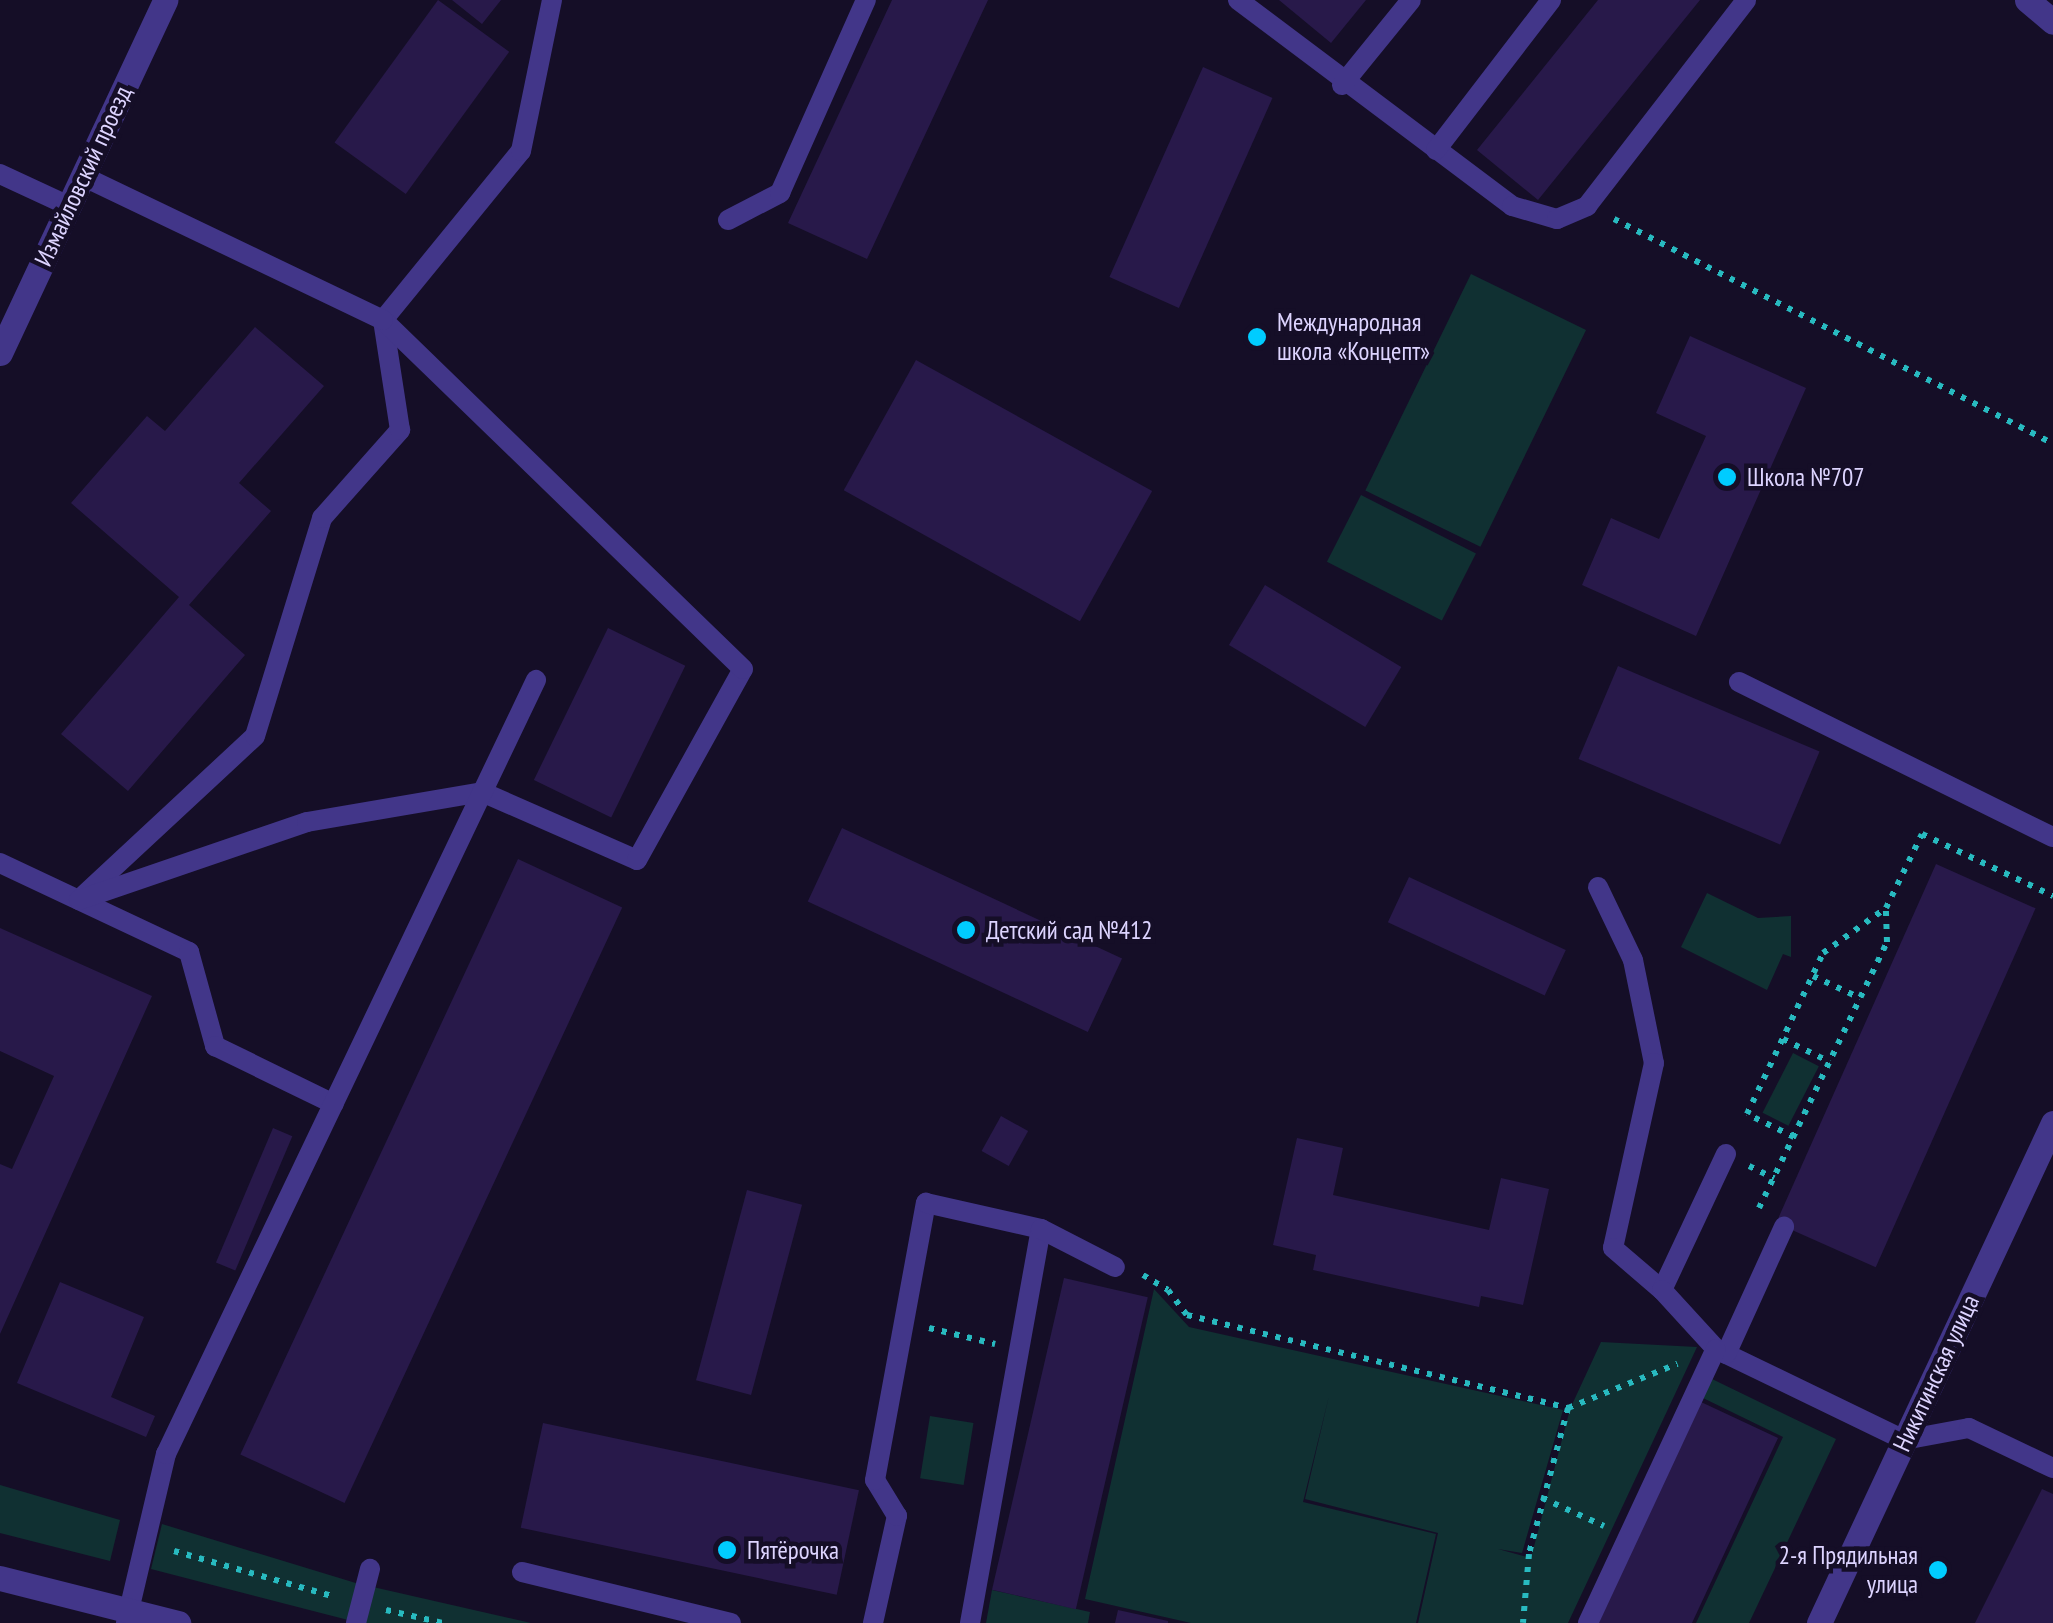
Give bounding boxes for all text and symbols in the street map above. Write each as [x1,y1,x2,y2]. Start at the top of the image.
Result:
street label: Измайловский проезд [28,81,138,271]
place label: Международная школа «Концепт» [1277,308,1430,367]
marker: Международная школа «Концепт» [1246,326,1268,348]
place label: Школа №707 [1747,462,1865,492]
marker: Школа №707 [1716,466,1738,488]
place label: Детский сад №412 [986,915,1153,945]
marker: Детский сад №412 [955,919,977,941]
street label: Никитинская улица [1887,1290,1985,1456]
place label: Пятёрочка [747,1535,839,1565]
marker: Пятёрочка [716,1539,738,1561]
place label: 2-я Прядильная улица [1779,1541,1918,1600]
marker: 2-я Прядильная улица [1927,1559,1949,1581]

